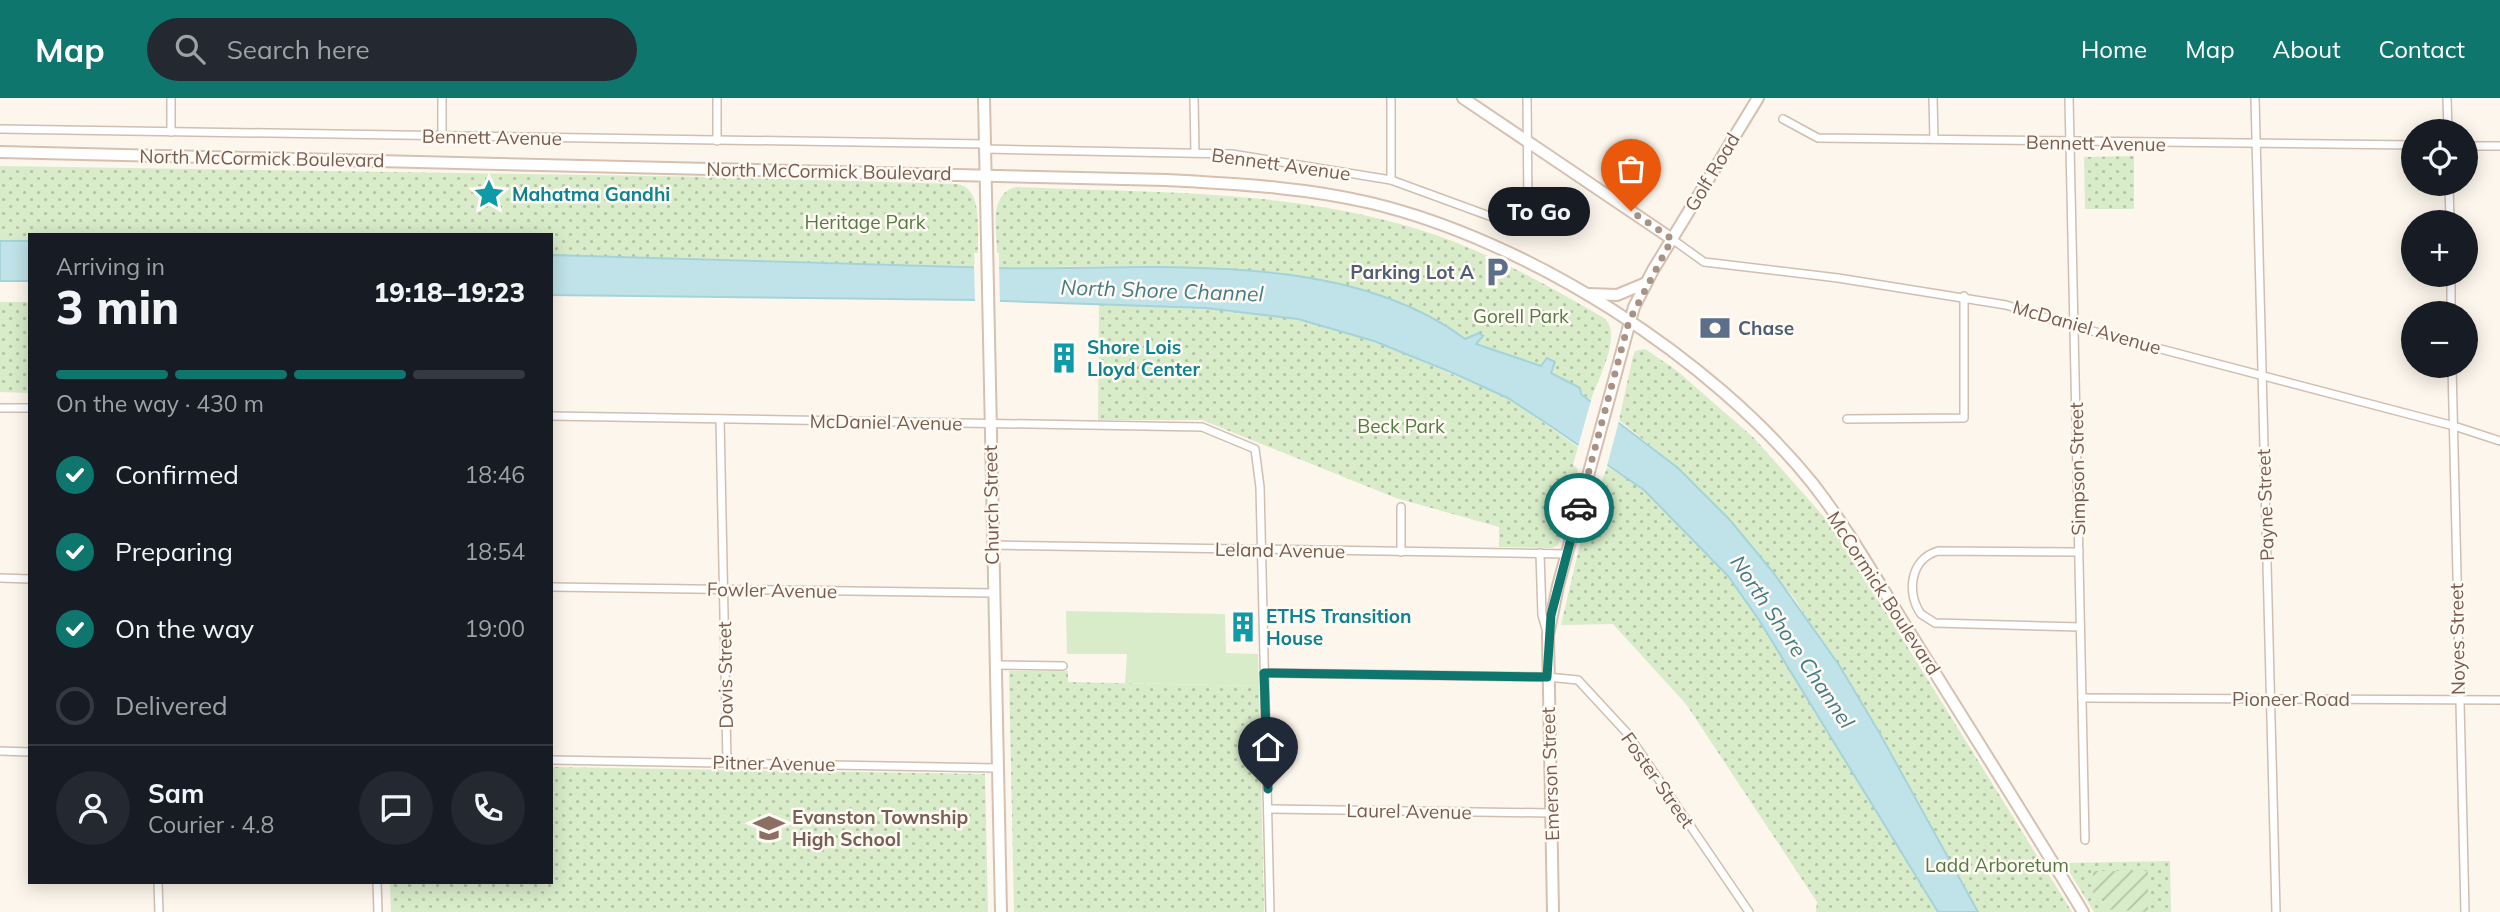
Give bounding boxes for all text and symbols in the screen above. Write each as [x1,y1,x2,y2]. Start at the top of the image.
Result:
search box [147,18,637,81]
text: Map [35,29,105,70]
icon: search [171,30,209,68]
text: Search here [227,33,370,66]
text: Home [2081,34,2147,64]
text: Map [2185,34,2235,64]
text: About [2273,34,2341,64]
text: Contact [2379,34,2465,64]
map controls [2401,119,2478,378]
button: locate [2401,119,2478,196]
street label: Bennett Avenue [422,124,562,150]
street label: Golf Road [1679,128,1745,216]
street label: Bennett Avenue [2026,130,2166,156]
pin [1601,139,1661,211]
street label: Bennett Avenue [1210,142,1352,186]
street label: North McCormick Boulevard [139,144,385,172]
icon: bag [1612,150,1650,188]
street label: North McCormick Boulevard [706,157,952,185]
place icon: Mahatma Gandhi [472,177,506,211]
place label: Mahatma Gandhi [512,182,670,206]
callout: To Go [1488,186,1589,236]
text: To Go [1507,197,1571,226]
park label: Heritage Park [804,210,926,234]
button: + [2401,210,2478,287]
text: Arriving in [56,252,165,281]
parking icon: Parking Lot A [1480,255,1514,289]
place label: Parking Lot A [1350,260,1475,284]
water label: North Shore Channel [1060,273,1264,307]
text: 19:18–19:23 [374,276,525,309]
text: 3 min [56,278,179,336]
street label: McDaniel Avenue [2010,294,2164,360]
button: − [2401,301,2478,378]
park label: Gorell Park [1473,304,1569,328]
bank icon: Chase [1698,311,1732,345]
place label: Chase [1738,316,1794,340]
place label: Shore Lois Lloyd Center [1087,335,1201,381]
building icon: Shore Lois Lloyd Center [1047,341,1081,375]
text: On the way · 430 m [56,389,264,418]
street label: Simpson Street [2064,402,2090,536]
street label: McDaniel Avenue [809,409,963,435]
park label: Beck Park [1357,414,1445,438]
street label: Church Street [978,445,1004,565]
street label: Payne Street [2251,448,2279,562]
icon: check [56,456,94,494]
text: Confirmed [115,458,239,491]
text: 18:46 [465,460,525,489]
courier [1544,473,1614,543]
icon: car [1560,489,1598,527]
street label: McCormick Boulevard [1822,507,1946,679]
icon: check [56,533,94,571]
text: Preparing [115,535,233,568]
text: 18:54 [465,537,525,566]
street label: Leland Avenue [1215,537,1345,563]
water label: North Shore Channel [1725,550,1860,733]
street label: Fowler Avenue [707,577,837,603]
street label: Noyes Street [2444,582,2470,695]
place label: ETHS Transition House [1266,604,1411,650]
icon: check [56,610,94,648]
building icon: ETHS Transition House [1226,610,1260,644]
text: On the way [115,612,254,645]
text: 19:00 [465,614,525,643]
street label: Davis Street [712,621,738,729]
street label: Pioneer Road [2232,687,2350,711]
text: Delivered [115,689,228,722]
street label: Emerson Street [1536,706,1564,841]
pin [1238,717,1298,789]
street label: Foster Street [1616,727,1700,833]
icon: home [1249,728,1287,766]
street label: Pitner Avenue [712,750,836,776]
button: person [56,771,130,845]
button: chat [359,771,433,845]
button: phone [451,771,525,845]
text: Sam [148,777,204,810]
street label: Laurel Avenue [1346,798,1472,824]
place label: Evanston Township High School [792,805,968,851]
text: Courier · 4.8 [148,810,274,839]
school or university icon: Evanston Township High School [752,811,786,845]
park label: Ladd Arboretum [1925,853,2069,877]

